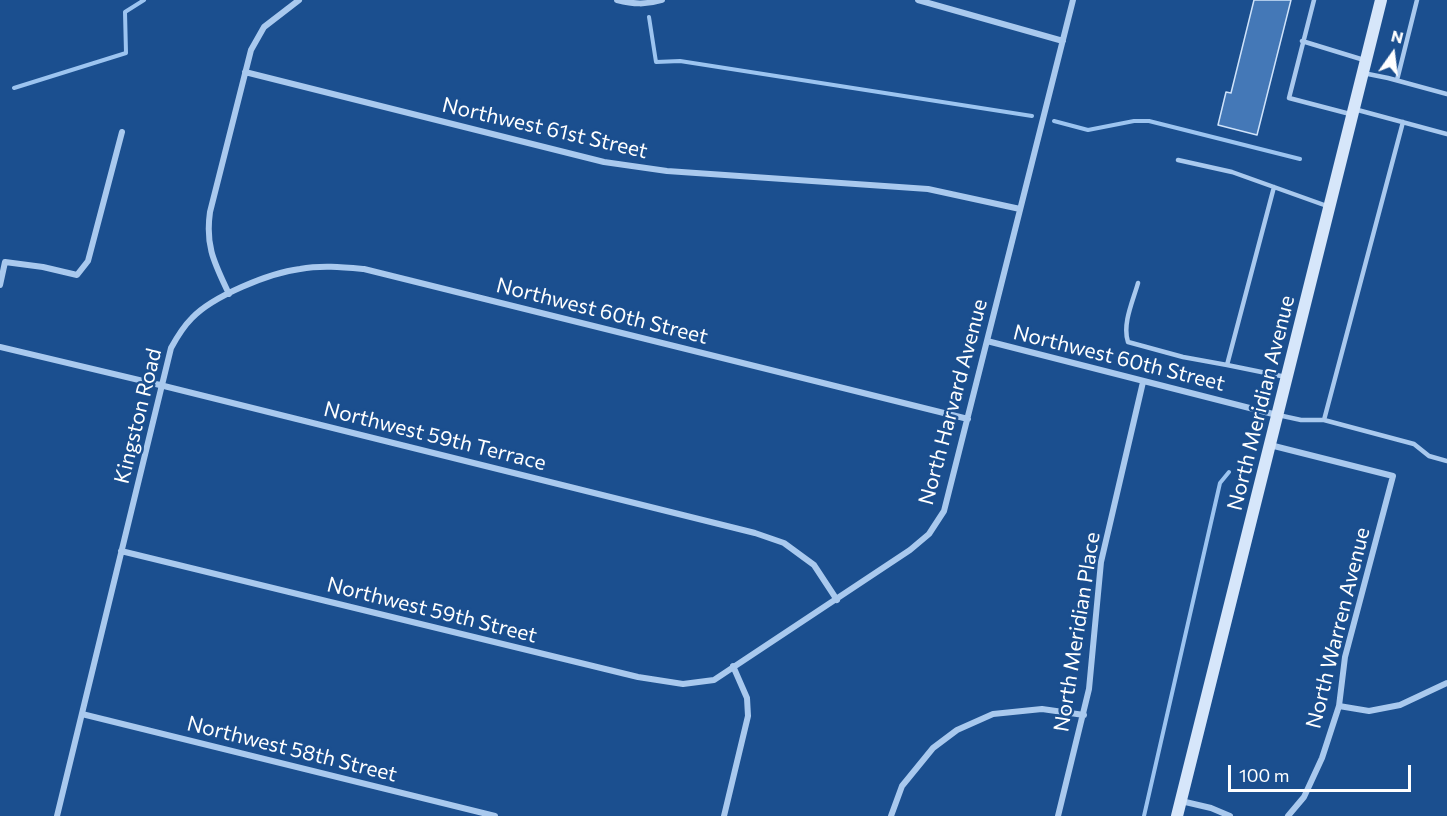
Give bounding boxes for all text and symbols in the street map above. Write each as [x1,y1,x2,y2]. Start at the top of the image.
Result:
north arrow [1363,24,1423,84]
text: N [1389,25,1406,47]
street label: Northwest 61st Street [440,92,650,164]
street label: Northwest 60th Street [494,272,710,350]
street label: North Meridian Avenue [1222,293,1300,513]
street label: North Harvard Avenue [913,296,993,508]
street label: Northwest 60th Street [1011,319,1227,397]
street label: Kingston Road [109,346,167,486]
street label: Northwest 59th Terrace [321,396,549,476]
street label: North Warren Avenue [1301,525,1375,731]
street label: North Meridian Place [1049,530,1105,734]
street label: Northwest 59th Street [324,572,540,648]
street label: Northwest 58th Street [184,711,400,787]
scale bar [1231,753,1414,791]
text: 100 m [1239,764,1289,786]

